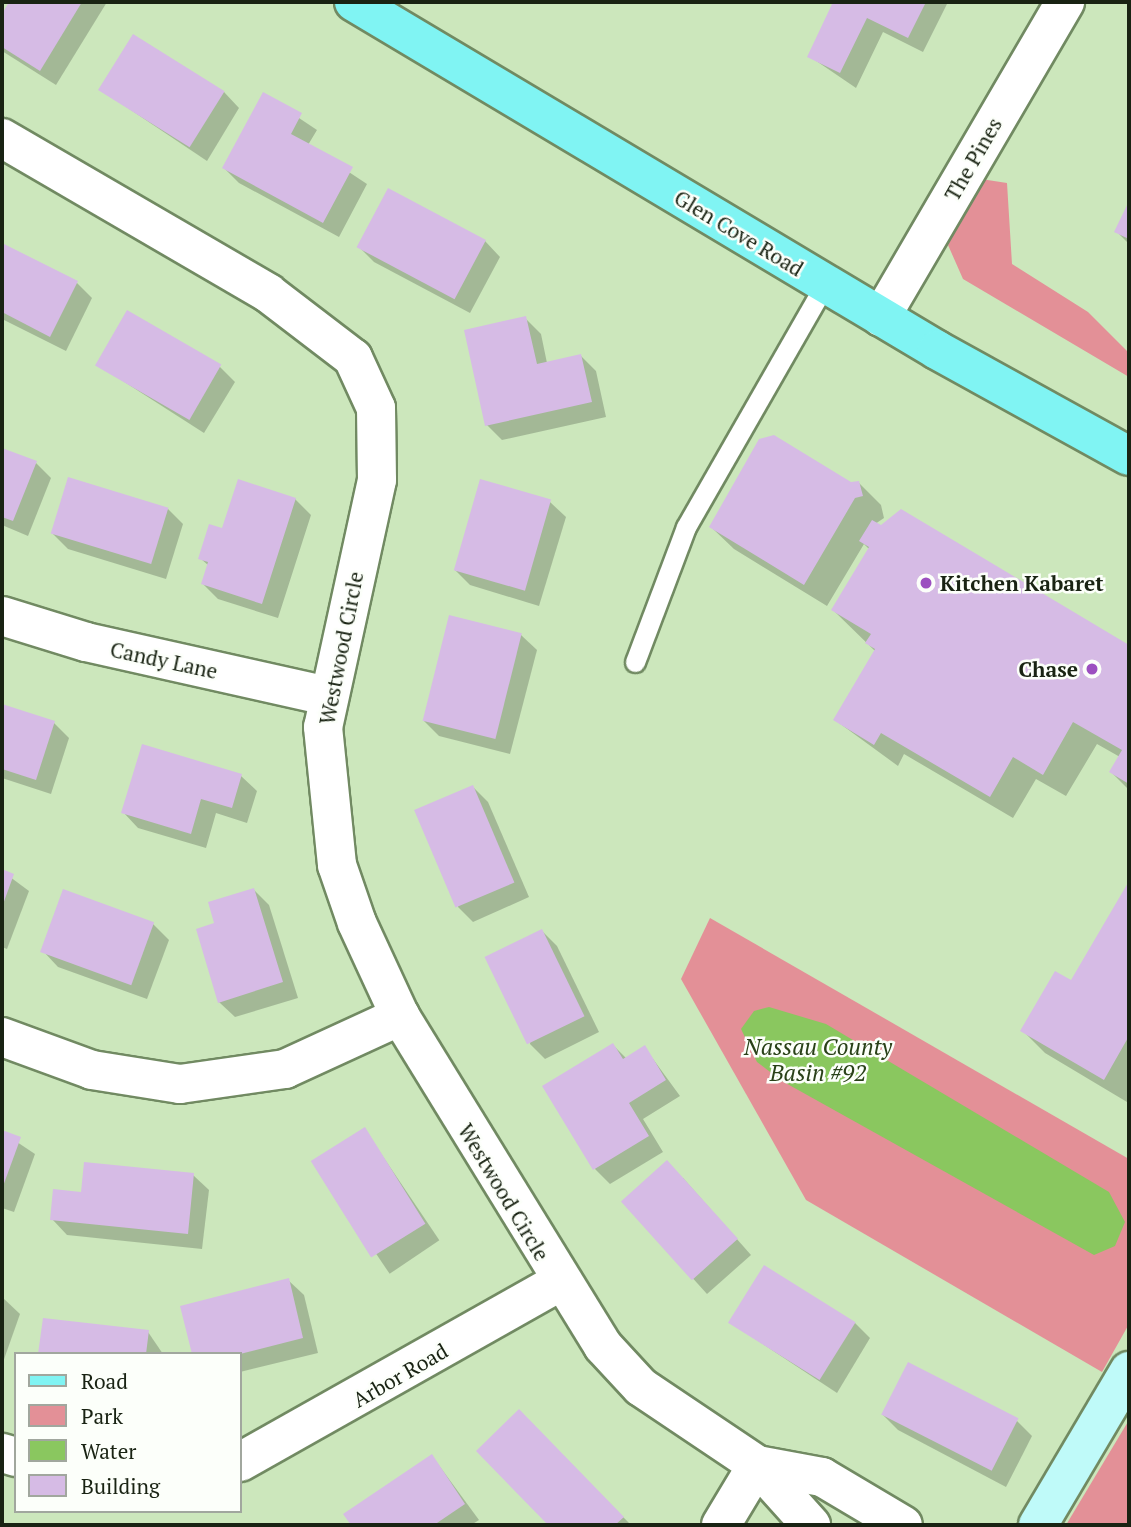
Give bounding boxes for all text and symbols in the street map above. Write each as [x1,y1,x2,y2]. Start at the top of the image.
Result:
street label: The Pines [939,113,1007,205]
street label: Glen Cove Road [670,185,808,281]
street label: Westwood Circle [314,569,368,727]
place label: Kitchen Kabaret [940,570,1104,596]
marker: Kitchen Kabaret [918,575,934,591]
street label: Candy Lane [108,636,220,684]
place label: Chase [1018,656,1078,682]
marker: Chase [1084,661,1100,677]
water label: Nassau County Basin #92 [744,1033,892,1087]
street label: Westwood Circle [453,1119,555,1265]
street label: Arbor Road [348,1338,452,1412]
legend [14,1352,242,1513]
text: Road [81,1367,128,1395]
text: Park [81,1402,123,1430]
text: Water [81,1437,136,1465]
text: Building [81,1472,160,1500]

